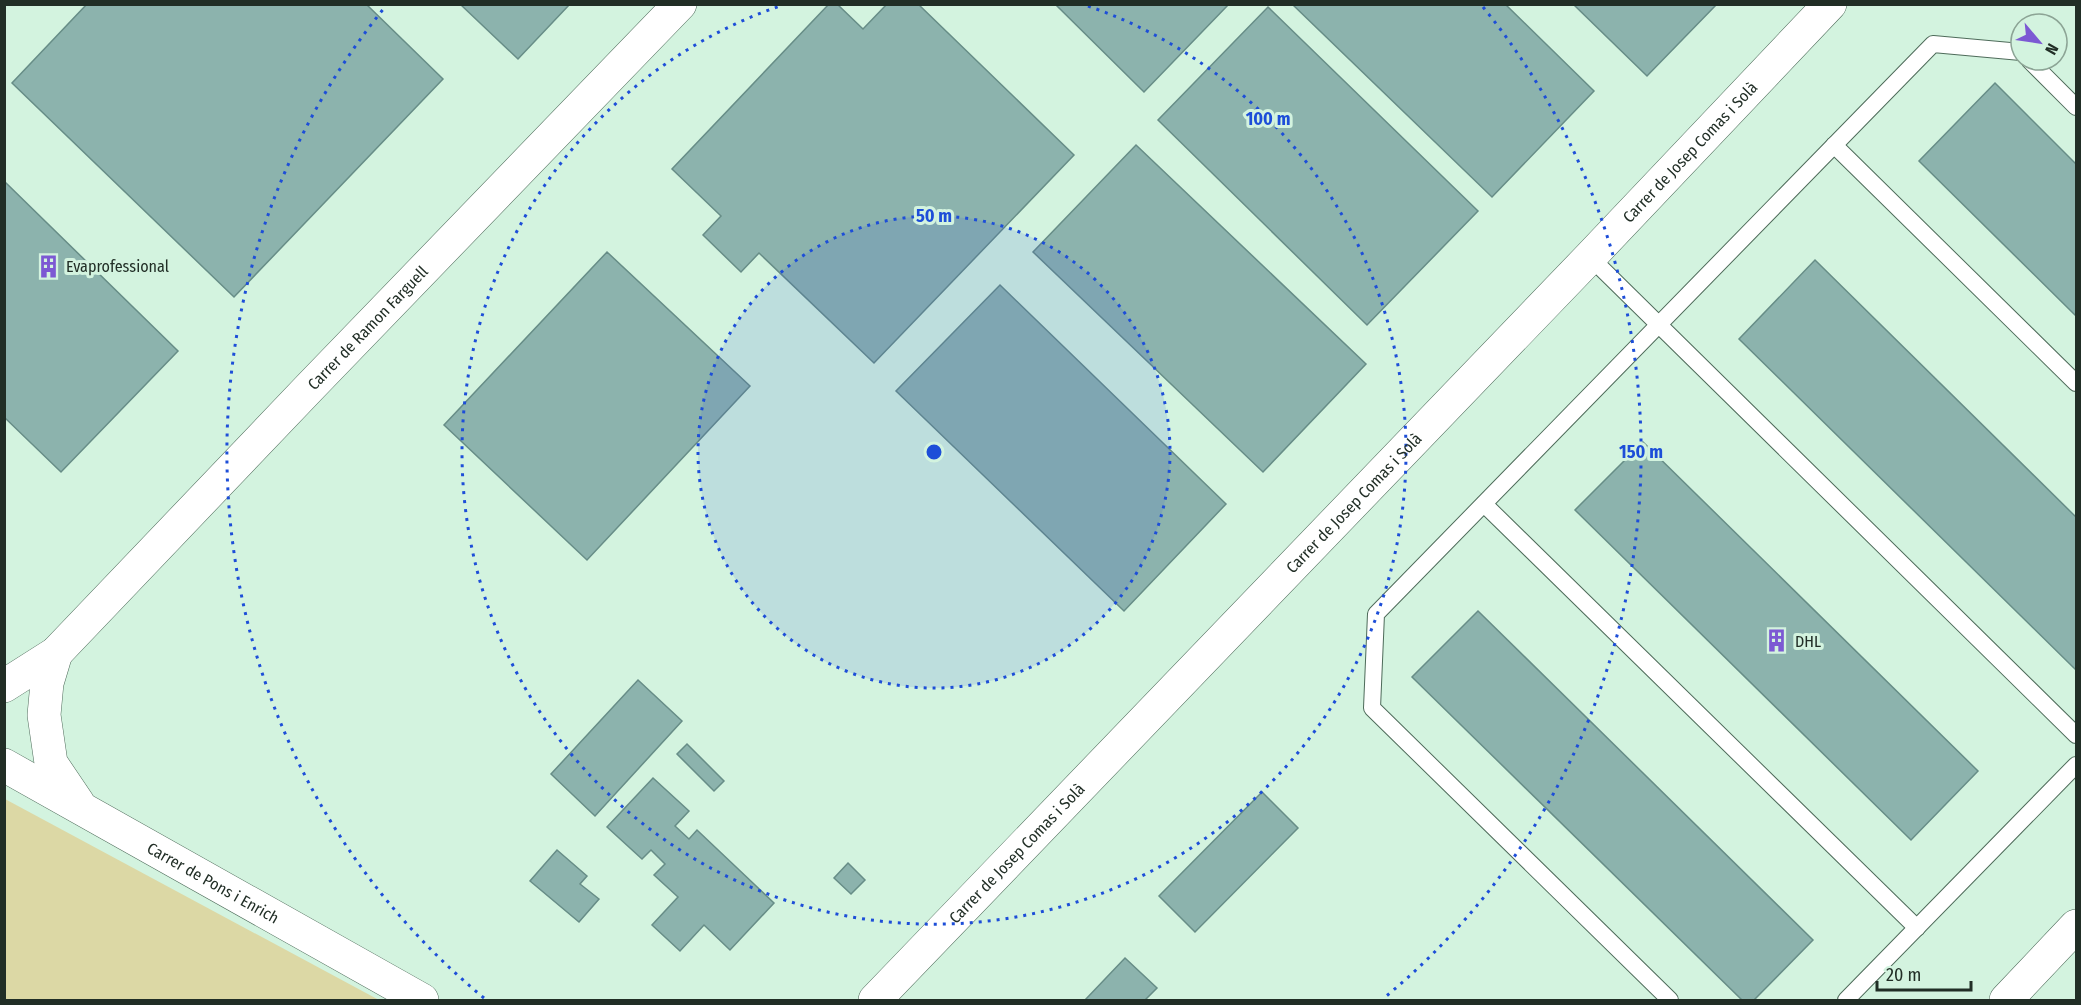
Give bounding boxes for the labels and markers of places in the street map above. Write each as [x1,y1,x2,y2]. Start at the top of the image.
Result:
building icon: Evaprofessional [35,253,61,279]
place label: Evaprofessional [66,257,169,276]
centre of rings [924,442,944,462]
building icon: DHL [1764,628,1790,654]
place label: DHL [1795,632,1821,651]

